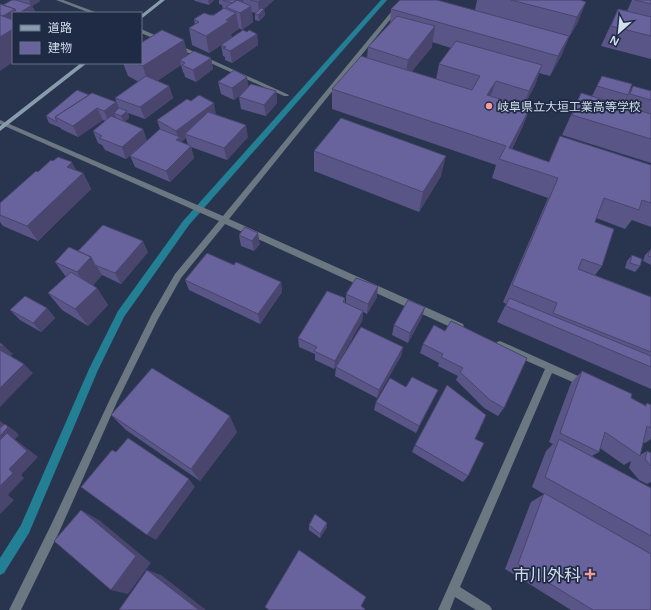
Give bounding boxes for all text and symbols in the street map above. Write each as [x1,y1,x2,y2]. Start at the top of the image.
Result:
legend [12,12,142,64]
north arrow [599,12,639,52]
text: 道路 [48,19,72,36]
text: N [607,33,622,50]
text: 建物 [48,39,72,56]
place label: 岐阜県立大垣工業高等学校 [497,98,641,115]
marker: 岐阜県立大垣工業高等学校 [484,101,494,111]
place label: 市川外科 [513,563,581,586]
marker: 市川外科 [584,568,596,580]

